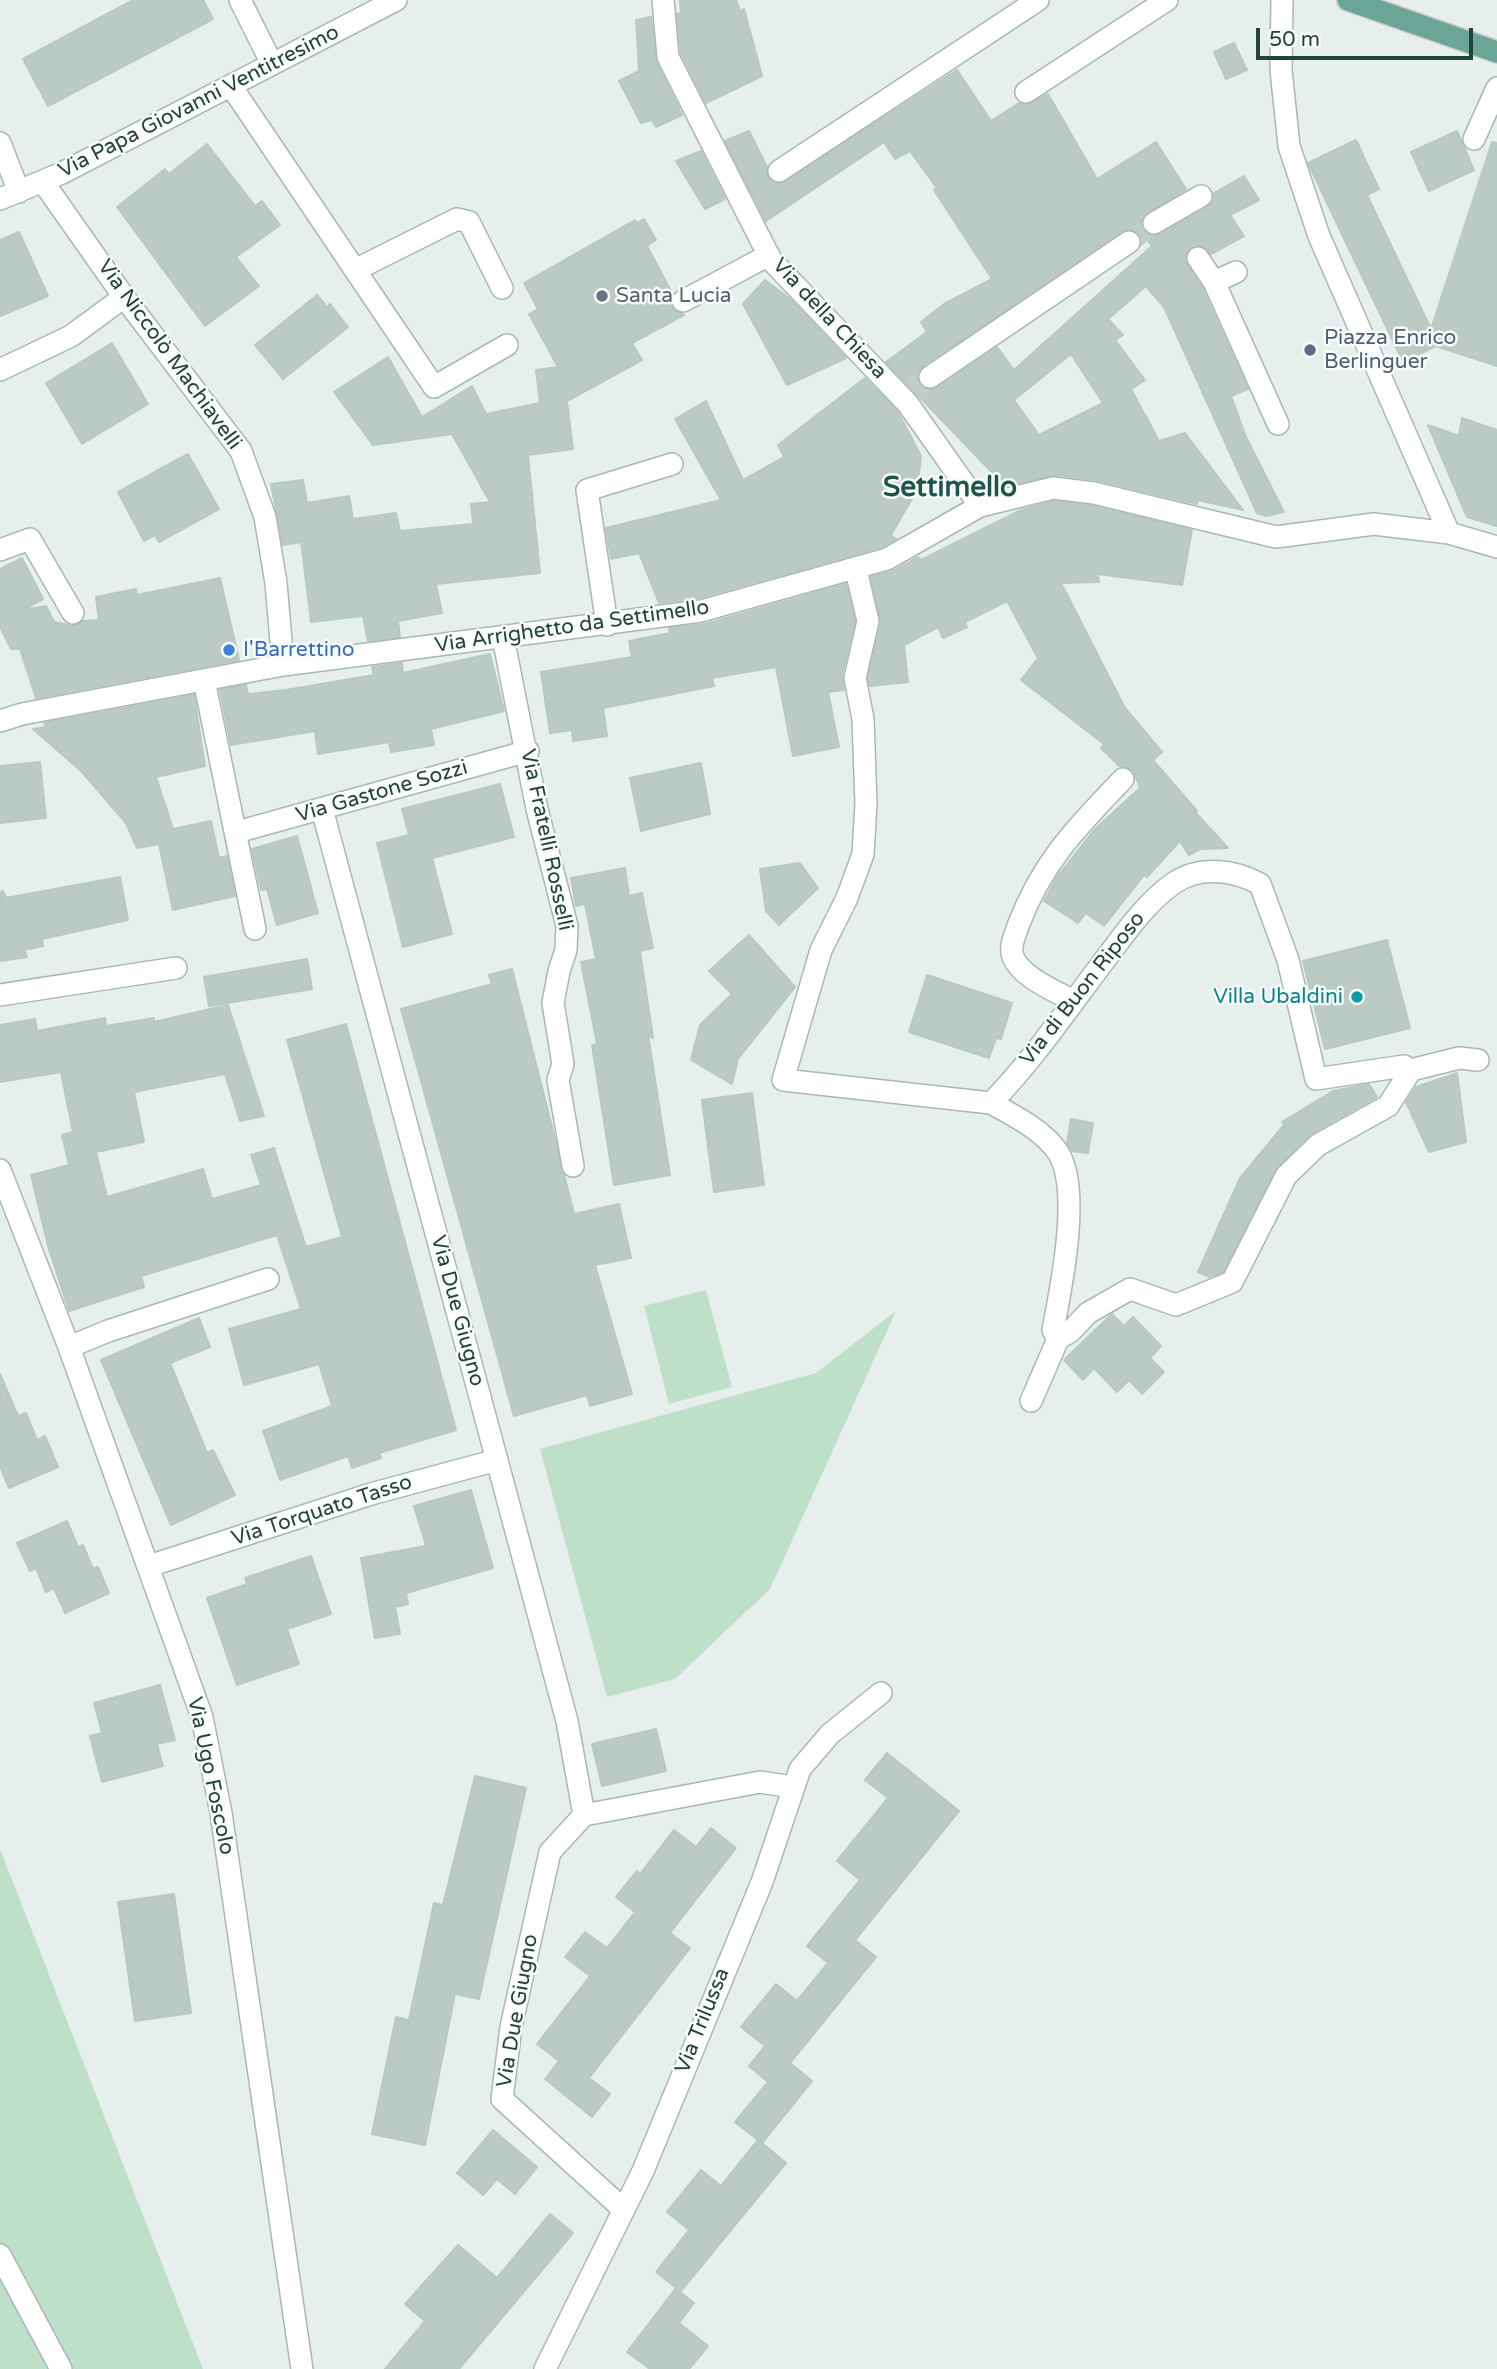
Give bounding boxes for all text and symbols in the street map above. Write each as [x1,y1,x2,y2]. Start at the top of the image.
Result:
scale bar [1259,14,1476,58]
street label: Via Papa Giovanni Ventitresimo [54,20,344,184]
text: 50 m [1269,27,1320,52]
street label: Via della Chiesa [767,253,891,385]
street label: Via Niccolò Machiavelli [92,255,246,455]
place label: Santa Lucia [616,283,732,309]
marker: Santa Lucia [594,288,610,304]
place label: Piazza Enrico Berlinguer [1324,325,1456,375]
marker: Piazza Enrico Berlinguer [1302,342,1318,358]
district label: Settimello [883,472,1017,506]
street label: Via Arrighetto da Settimello [433,595,711,659]
place label: I'Barrettino [243,637,354,663]
marker: I'Barrettino [221,642,237,658]
street label: Via Fratelli Rosselli [514,747,578,933]
street label: Via Gastone Sozzi [293,755,471,829]
street label: Via di Buon Riposo [1015,907,1151,1071]
place label: Villa Ubaldini [1213,984,1343,1010]
marker: Villa Ubaldini [1349,989,1365,1005]
street label: Via Due Giugno [425,1233,489,1389]
street label: Via Torquato Tasso [229,1470,415,1552]
street label: Via Ugo Foscolo [181,1695,239,1857]
street label: Via Due Giugno [492,1932,544,2090]
street label: Via Trilussa [670,1965,736,2077]

